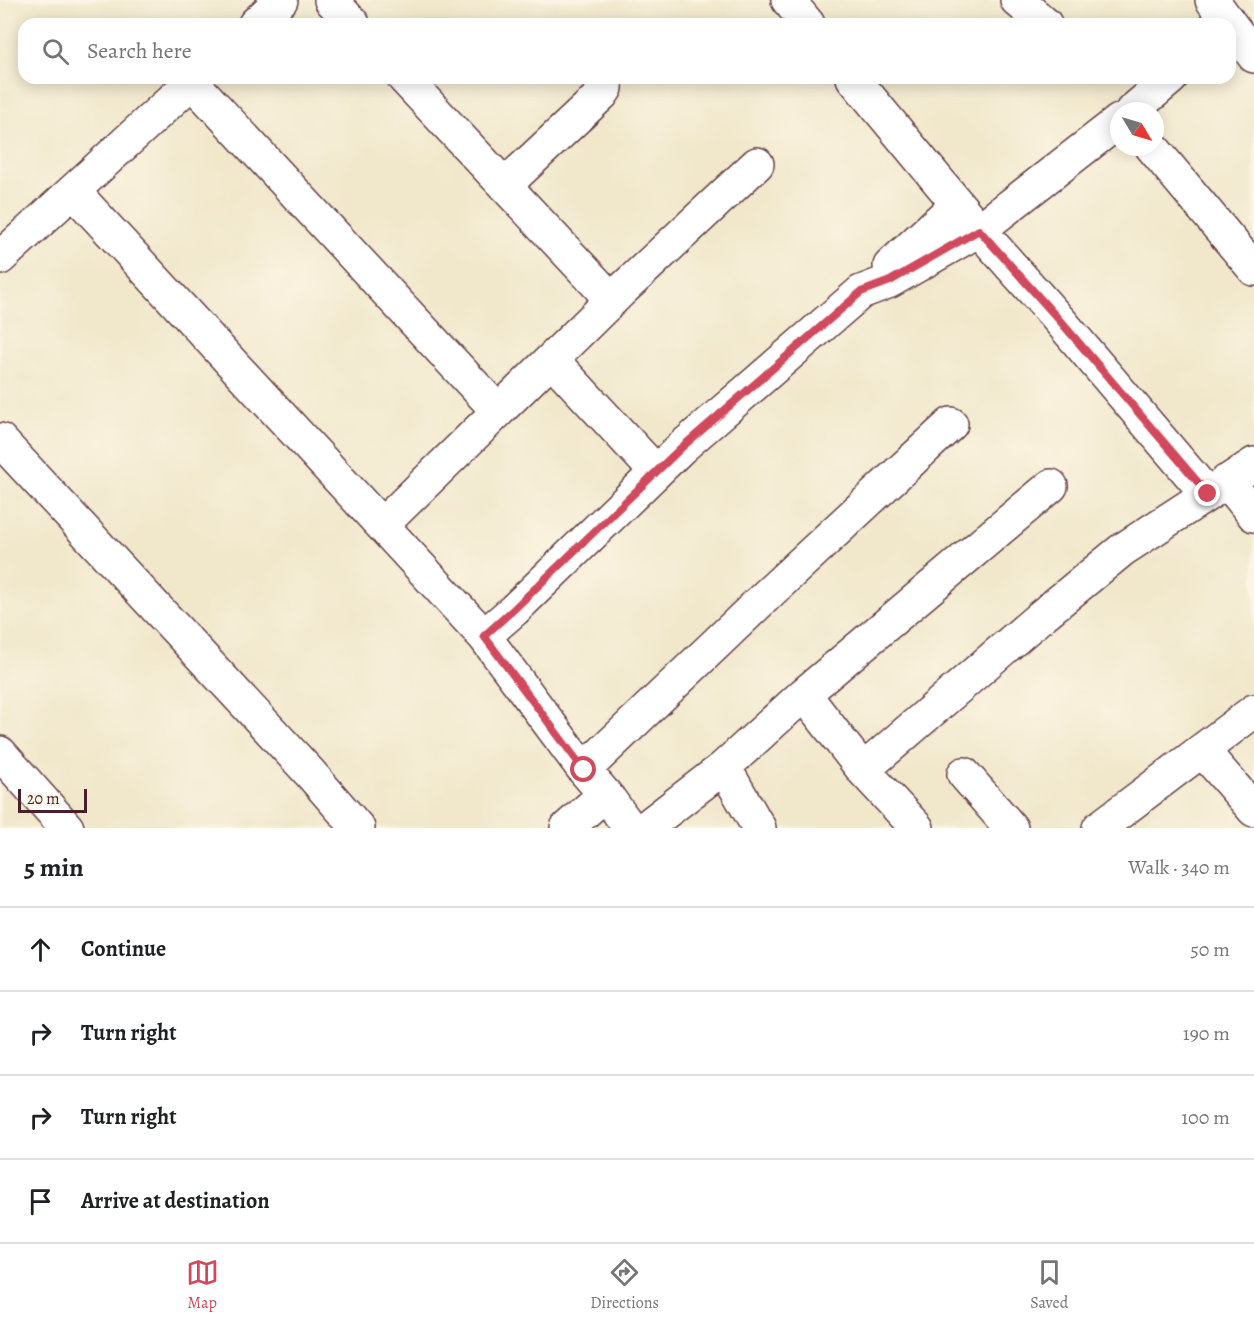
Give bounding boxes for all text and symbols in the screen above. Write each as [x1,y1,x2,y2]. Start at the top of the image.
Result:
search box [18,18,1236,84]
icon: search [39,35,72,68]
text: Search here [87,36,192,66]
north arrow [1110,102,1164,156]
route end [1194,480,1220,506]
route start [570,756,596,782]
scale bar [18,786,87,814]
text: 20 m [27,788,60,810]
text: 5 min [24,850,84,885]
text: Walk · 340 m [1128,854,1230,881]
icon: ahead [24,933,57,966]
text: Continue [81,934,166,964]
text: 50 m [1190,936,1230,963]
icon: right [24,1017,57,1050]
text: Turn right [81,1018,177,1048]
text: 190 m [1183,1020,1230,1047]
icon: right [24,1101,57,1134]
text: Turn right [81,1102,177,1132]
text: 100 m [1181,1104,1230,1131]
icon: arrive [24,1185,57,1218]
text: Arrive at destination [81,1186,270,1216]
tab: Map [186,1256,219,1314]
tab: Directions [590,1256,659,1314]
tab: Saved [1030,1256,1068,1314]

